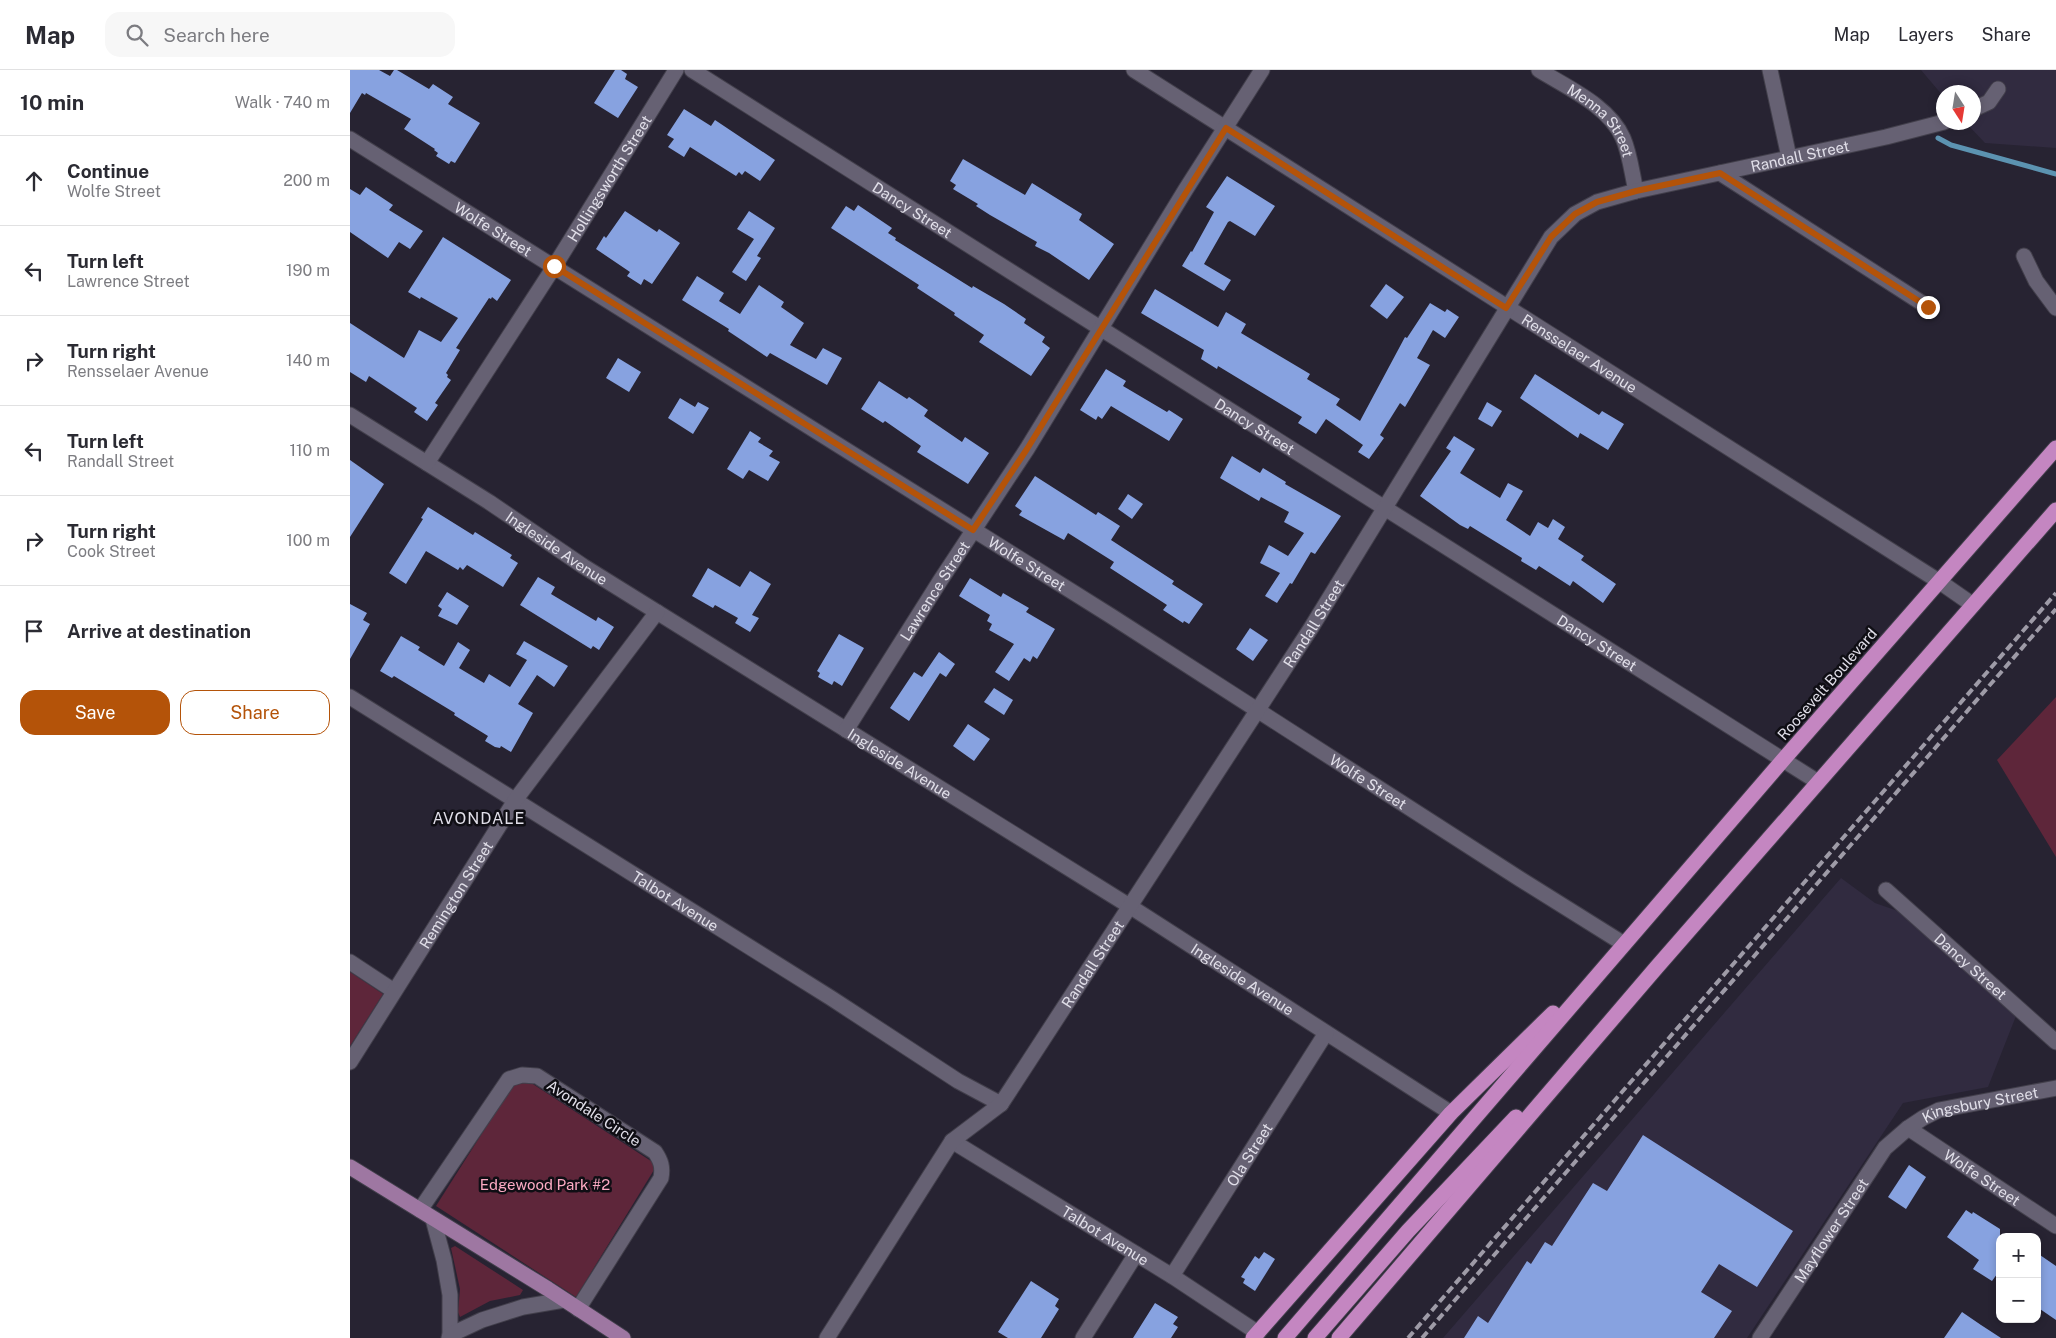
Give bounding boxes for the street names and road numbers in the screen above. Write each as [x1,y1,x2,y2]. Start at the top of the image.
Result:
street label: Menna Street [1564,80,1637,159]
street label: Hollingsworth Street [563,112,655,245]
street label: Randall Street [1749,137,1851,175]
street label: Dancy Street [870,178,956,241]
street label: Wolfe Street [451,198,535,259]
street label: Rensselaer Avenue [1519,310,1640,396]
street label: Dancy Street [1212,394,1298,458]
street label: Ingleside Avenue [503,508,611,588]
street label: Wolfe Street [985,533,1069,594]
street label: Lawrence Street [896,537,973,644]
street label: Randall Street [1279,576,1347,670]
street label: Dancy Street [1554,611,1640,674]
street label: Roosevelt Boulevard [1774,625,1880,743]
street label: Ingleside Avenue [845,725,955,802]
street label: Wolfe Street [1327,750,1410,812]
street label: Remington Street [416,838,496,951]
street label: Talbot Avenue [629,867,722,934]
street label: Randall Street [1058,917,1127,1011]
street label: Dancy Street [1931,929,2011,1003]
street label: Ingleside Avenue [1188,940,1297,1018]
street label: Avondale Circle [544,1076,644,1150]
street label: Kingsbury Street [1919,1083,2040,1126]
street label: Ola Street [1223,1120,1275,1189]
street label: Wolfe Street [1941,1146,2024,1209]
street label: Mayflower Street [1790,1175,1871,1286]
street label: Talbot Avenue [1059,1202,1152,1268]

